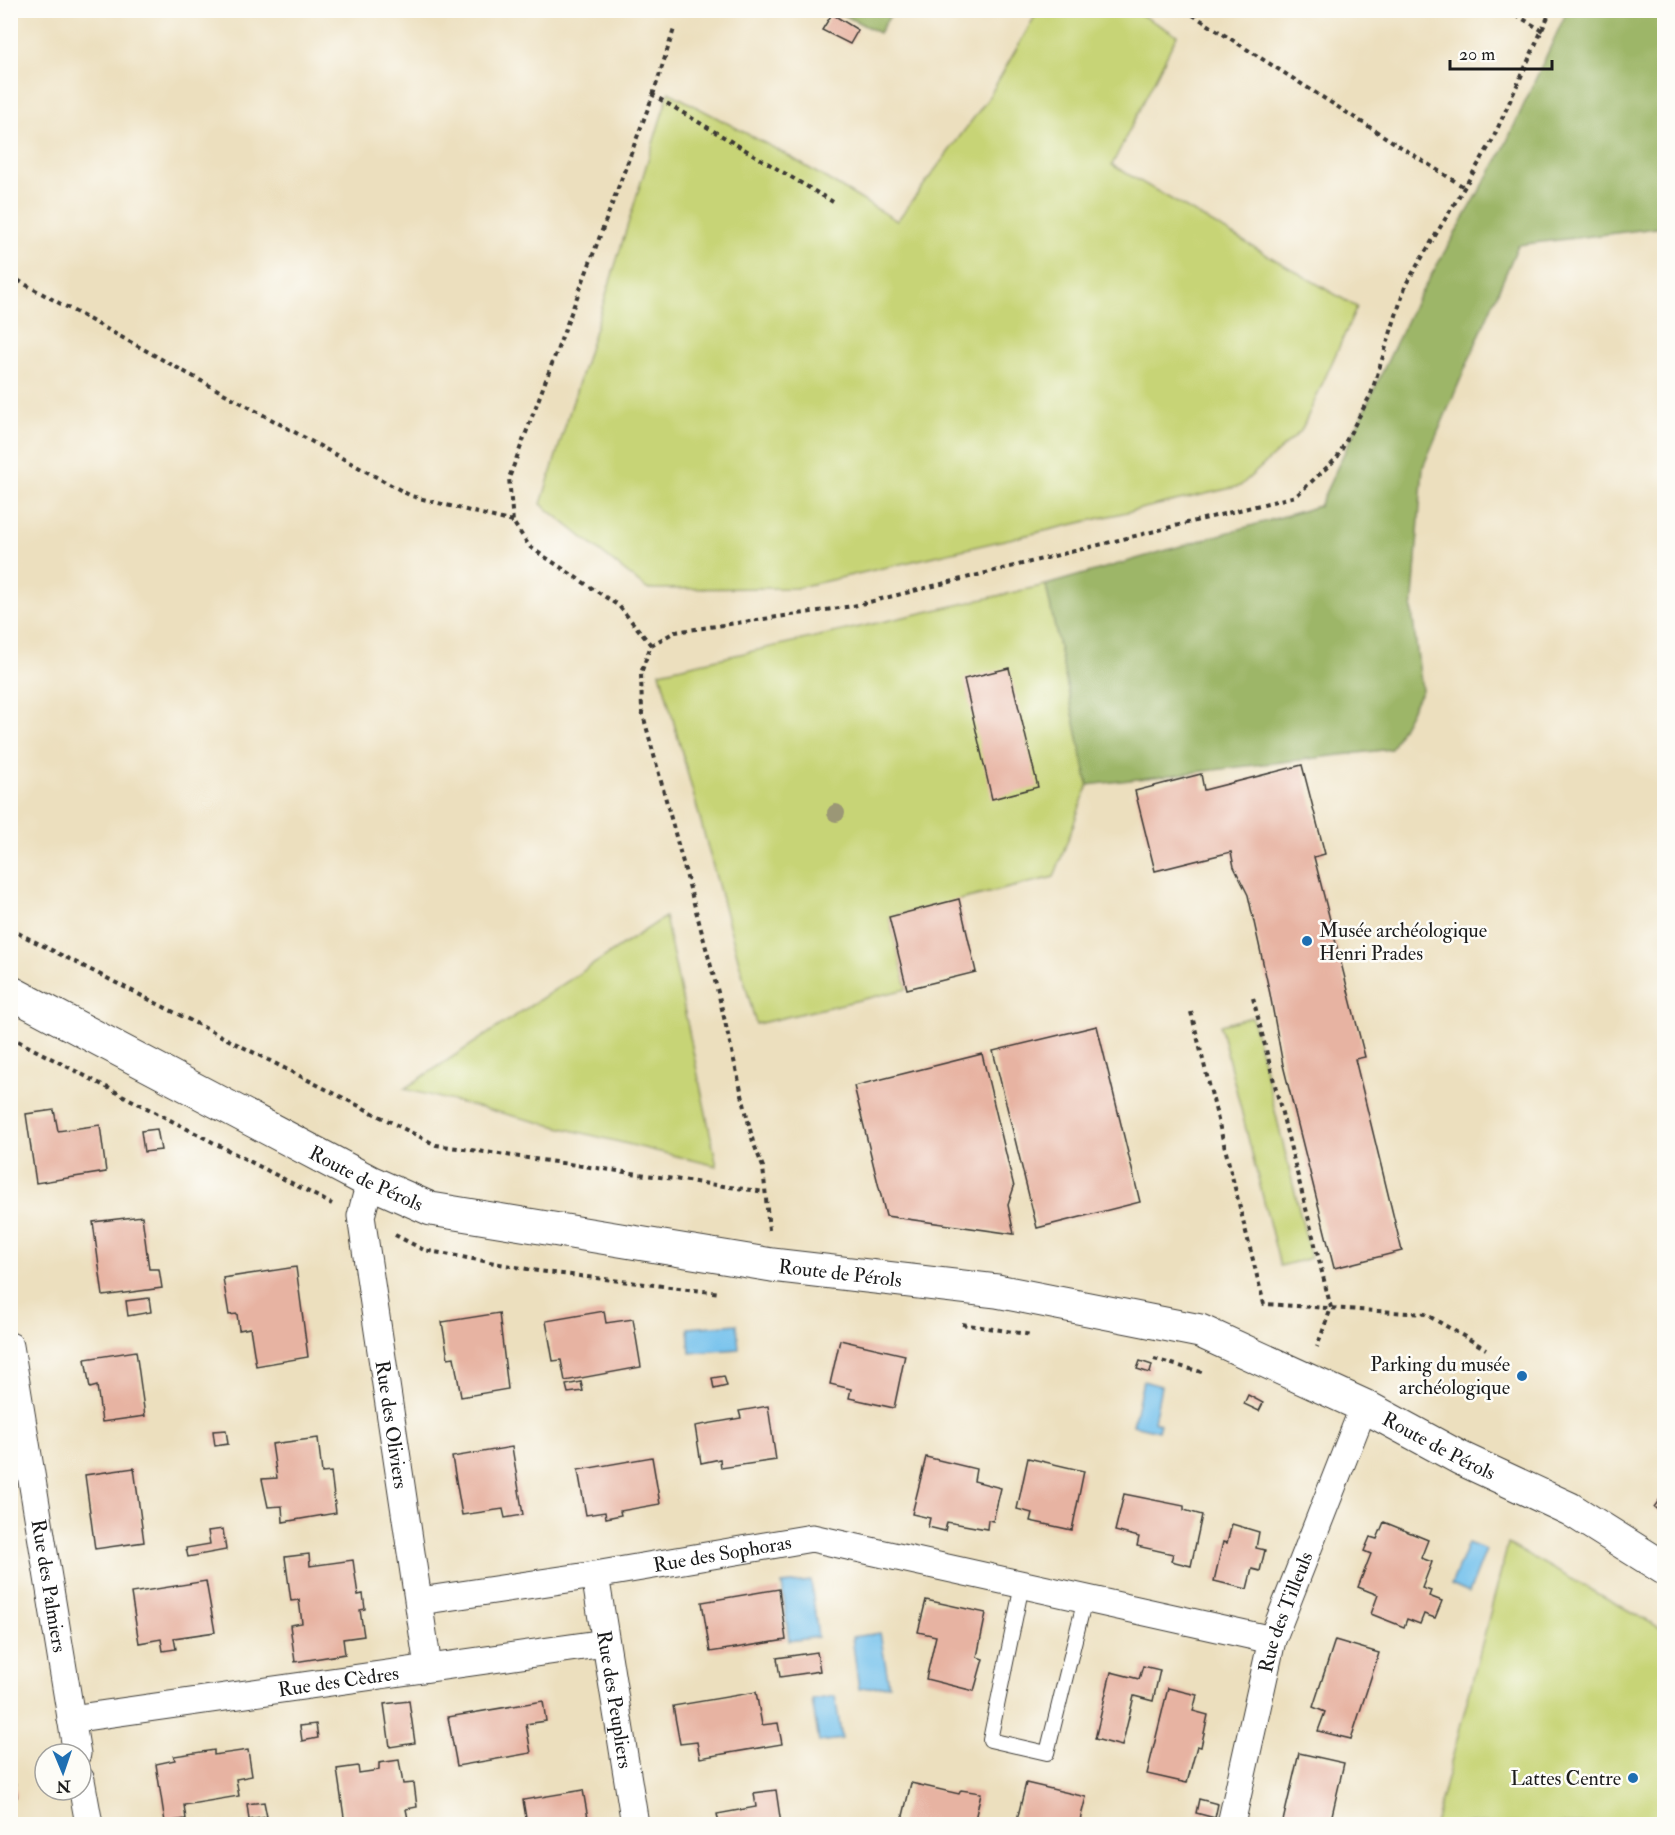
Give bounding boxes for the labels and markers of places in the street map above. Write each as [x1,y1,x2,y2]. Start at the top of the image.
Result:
place label: Musée archéologique Henri Prades [1319,918,1487,966]
marker: Musée archéologique Henri Prades [1300,934,1314,948]
place label: Parking du musée archéologique [1370,1352,1510,1400]
marker: Parking du musée archéologique [1515,1369,1529,1383]
place label: Lattes Centre [1510,1766,1621,1791]
marker: Lattes Centre [1626,1771,1640,1785]

